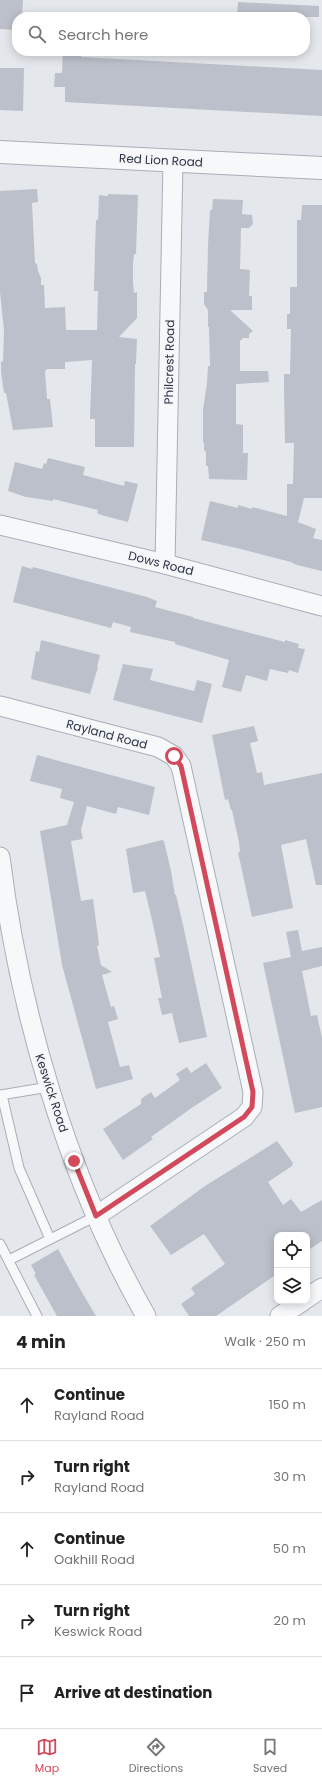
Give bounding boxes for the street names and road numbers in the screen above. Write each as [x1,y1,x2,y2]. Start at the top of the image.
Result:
street label: Red Lion Road [119,149,203,171]
street label: Philcrest Road [160,319,178,405]
street label: Dows Road [127,547,195,579]
street label: Rayland Road [65,715,149,753]
street label: Keswick Road [31,1052,73,1134]

